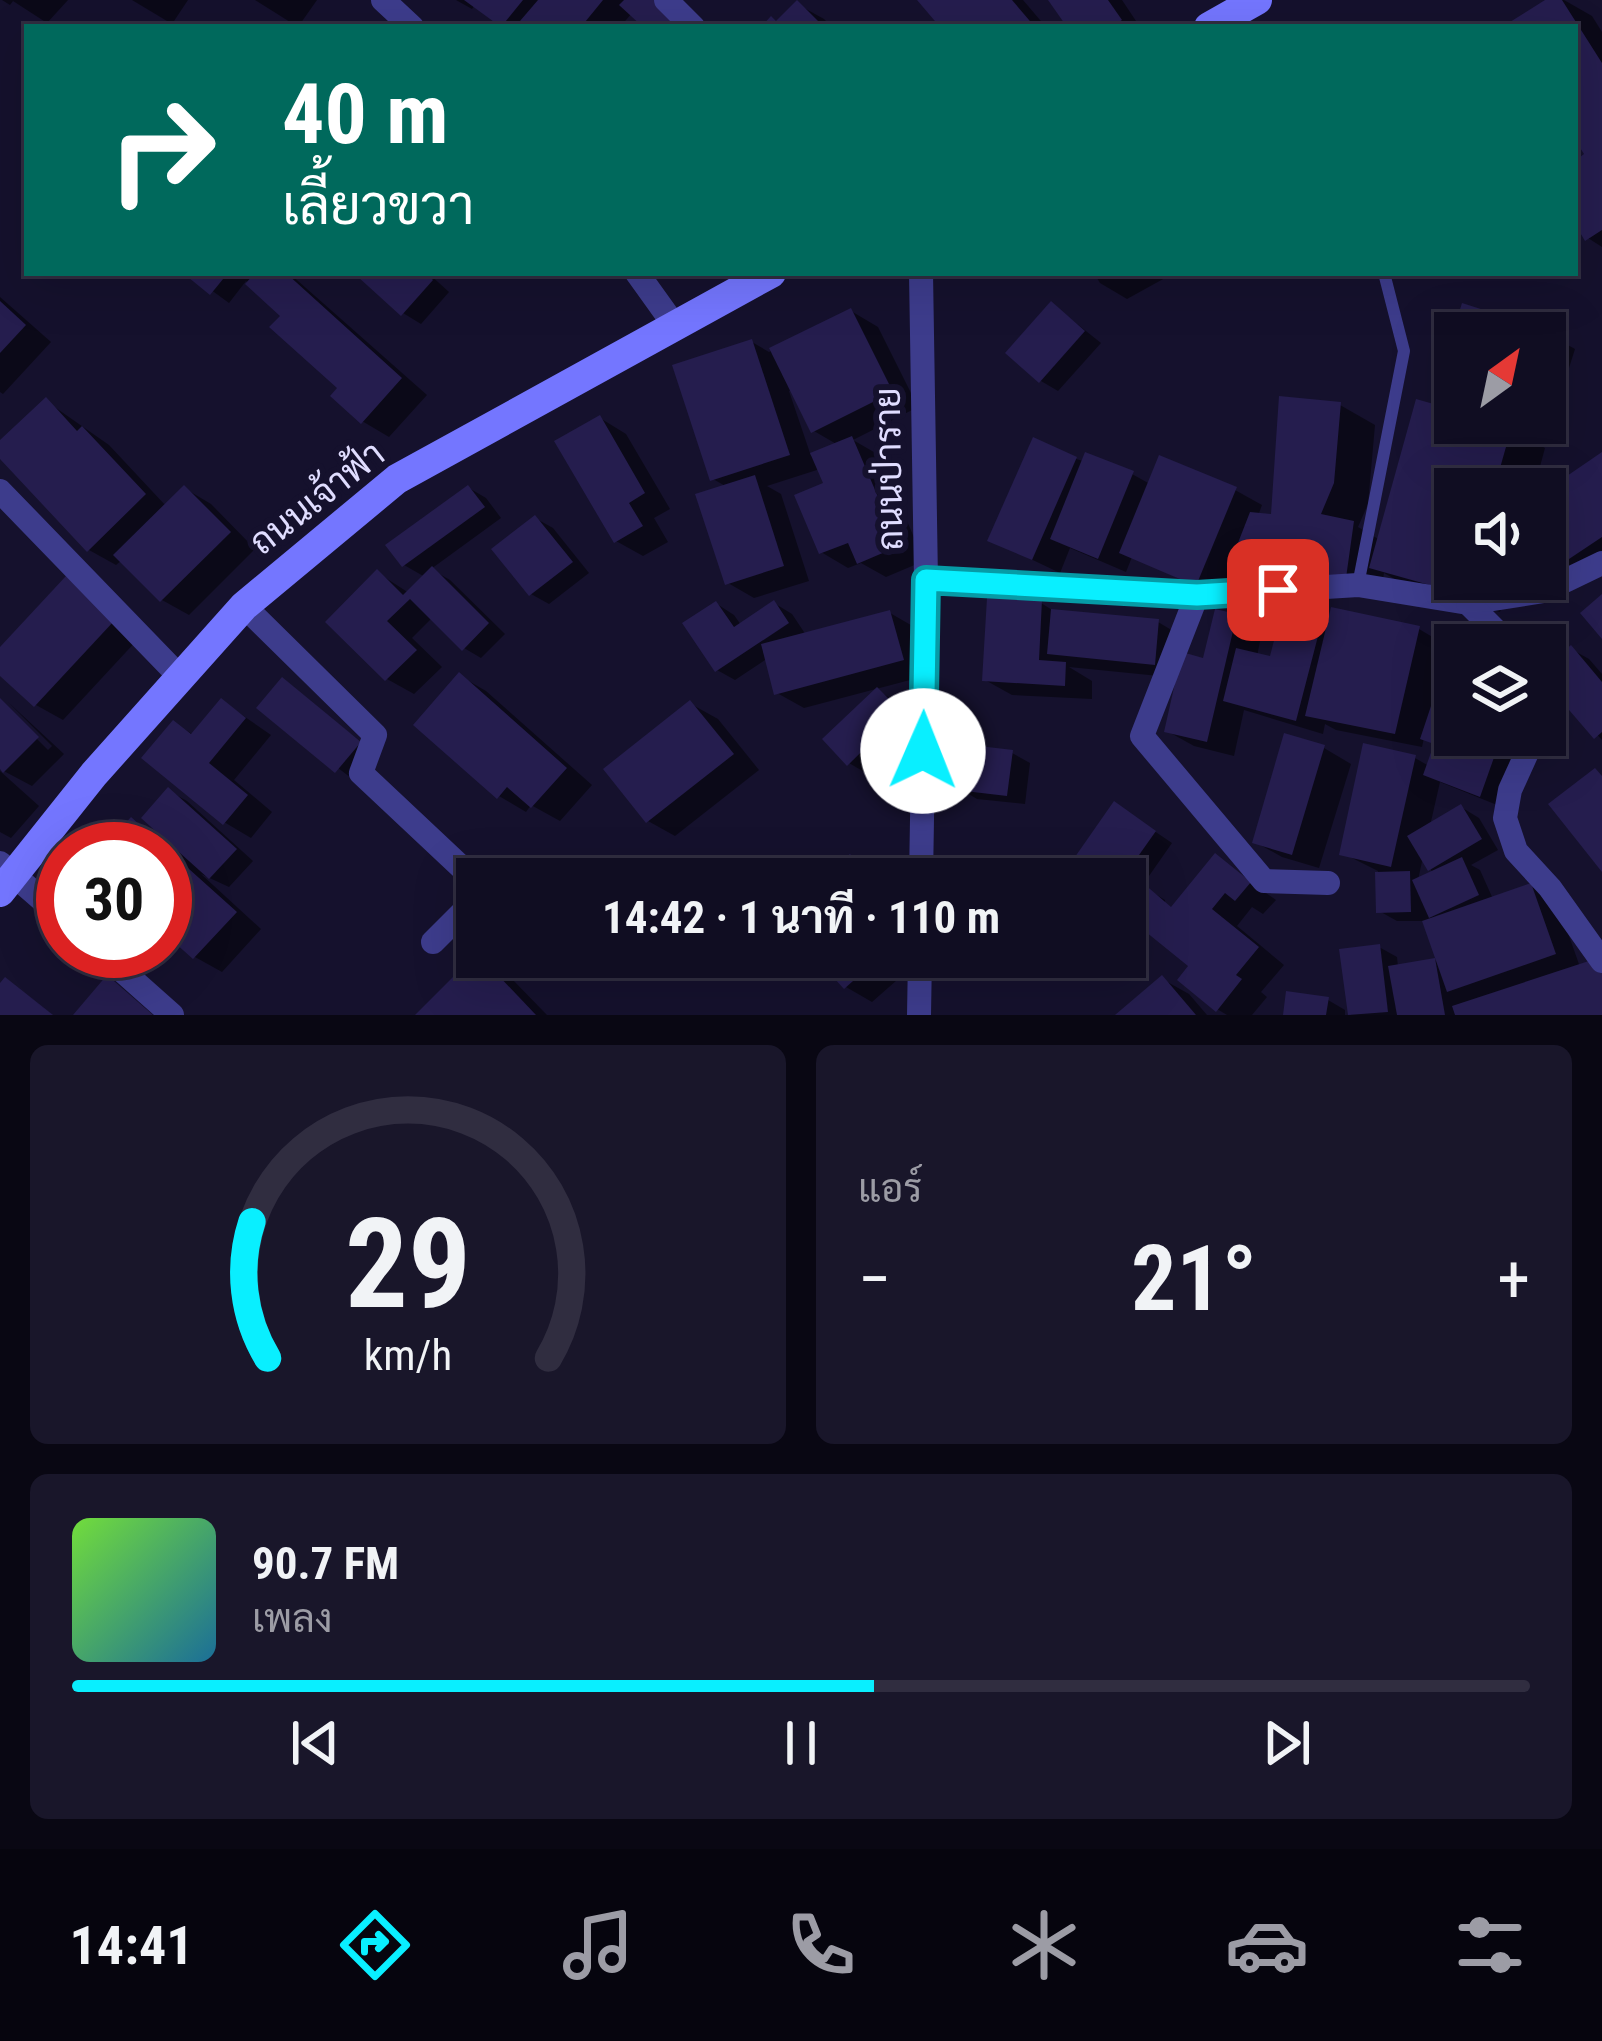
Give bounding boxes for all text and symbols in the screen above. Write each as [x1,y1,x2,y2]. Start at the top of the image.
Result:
text: 40 m [282,65,449,164]
icon: right [84,72,240,228]
text: เลี้ยวขวา [282,174,475,237]
north arrow [1434,312,1566,444]
map controls [1434,312,1566,756]
street label: ถนนป่าราย [867,387,911,551]
street label: ถนนเจ้าฟ้า [240,431,392,563]
button: sound [1434,468,1566,600]
pin [1227,539,1329,641]
icon: arrive [1245,557,1311,623]
button: layers [1434,624,1566,756]
position arrow [860,688,986,814]
speed limit sign: 30 [36,822,192,978]
text: 14:42 · 1 นาที · 110 m [602,891,1000,944]
text: แอร์ [858,1166,922,1212]
text: 29 [345,1191,471,1337]
text: 21° [1131,1227,1257,1332]
text: − [858,1241,891,1318]
text: + [1497,1241,1530,1318]
text: km/h [364,1329,452,1379]
text: 90.7 FM [252,1537,399,1590]
text: เพลง [252,1596,333,1642]
icon: previous [282,1710,348,1776]
icon: pause [768,1710,834,1776]
icon: next [1254,1710,1320,1776]
icon: directions [333,1903,417,1987]
icon: music [556,1903,640,1987]
icon: phone [779,1903,863,1987]
icon: climate [1002,1903,1086,1987]
icon: car [1225,1903,1309,1987]
icon: filters [1448,1903,1532,1987]
text: 14:41 [70,1914,194,1977]

